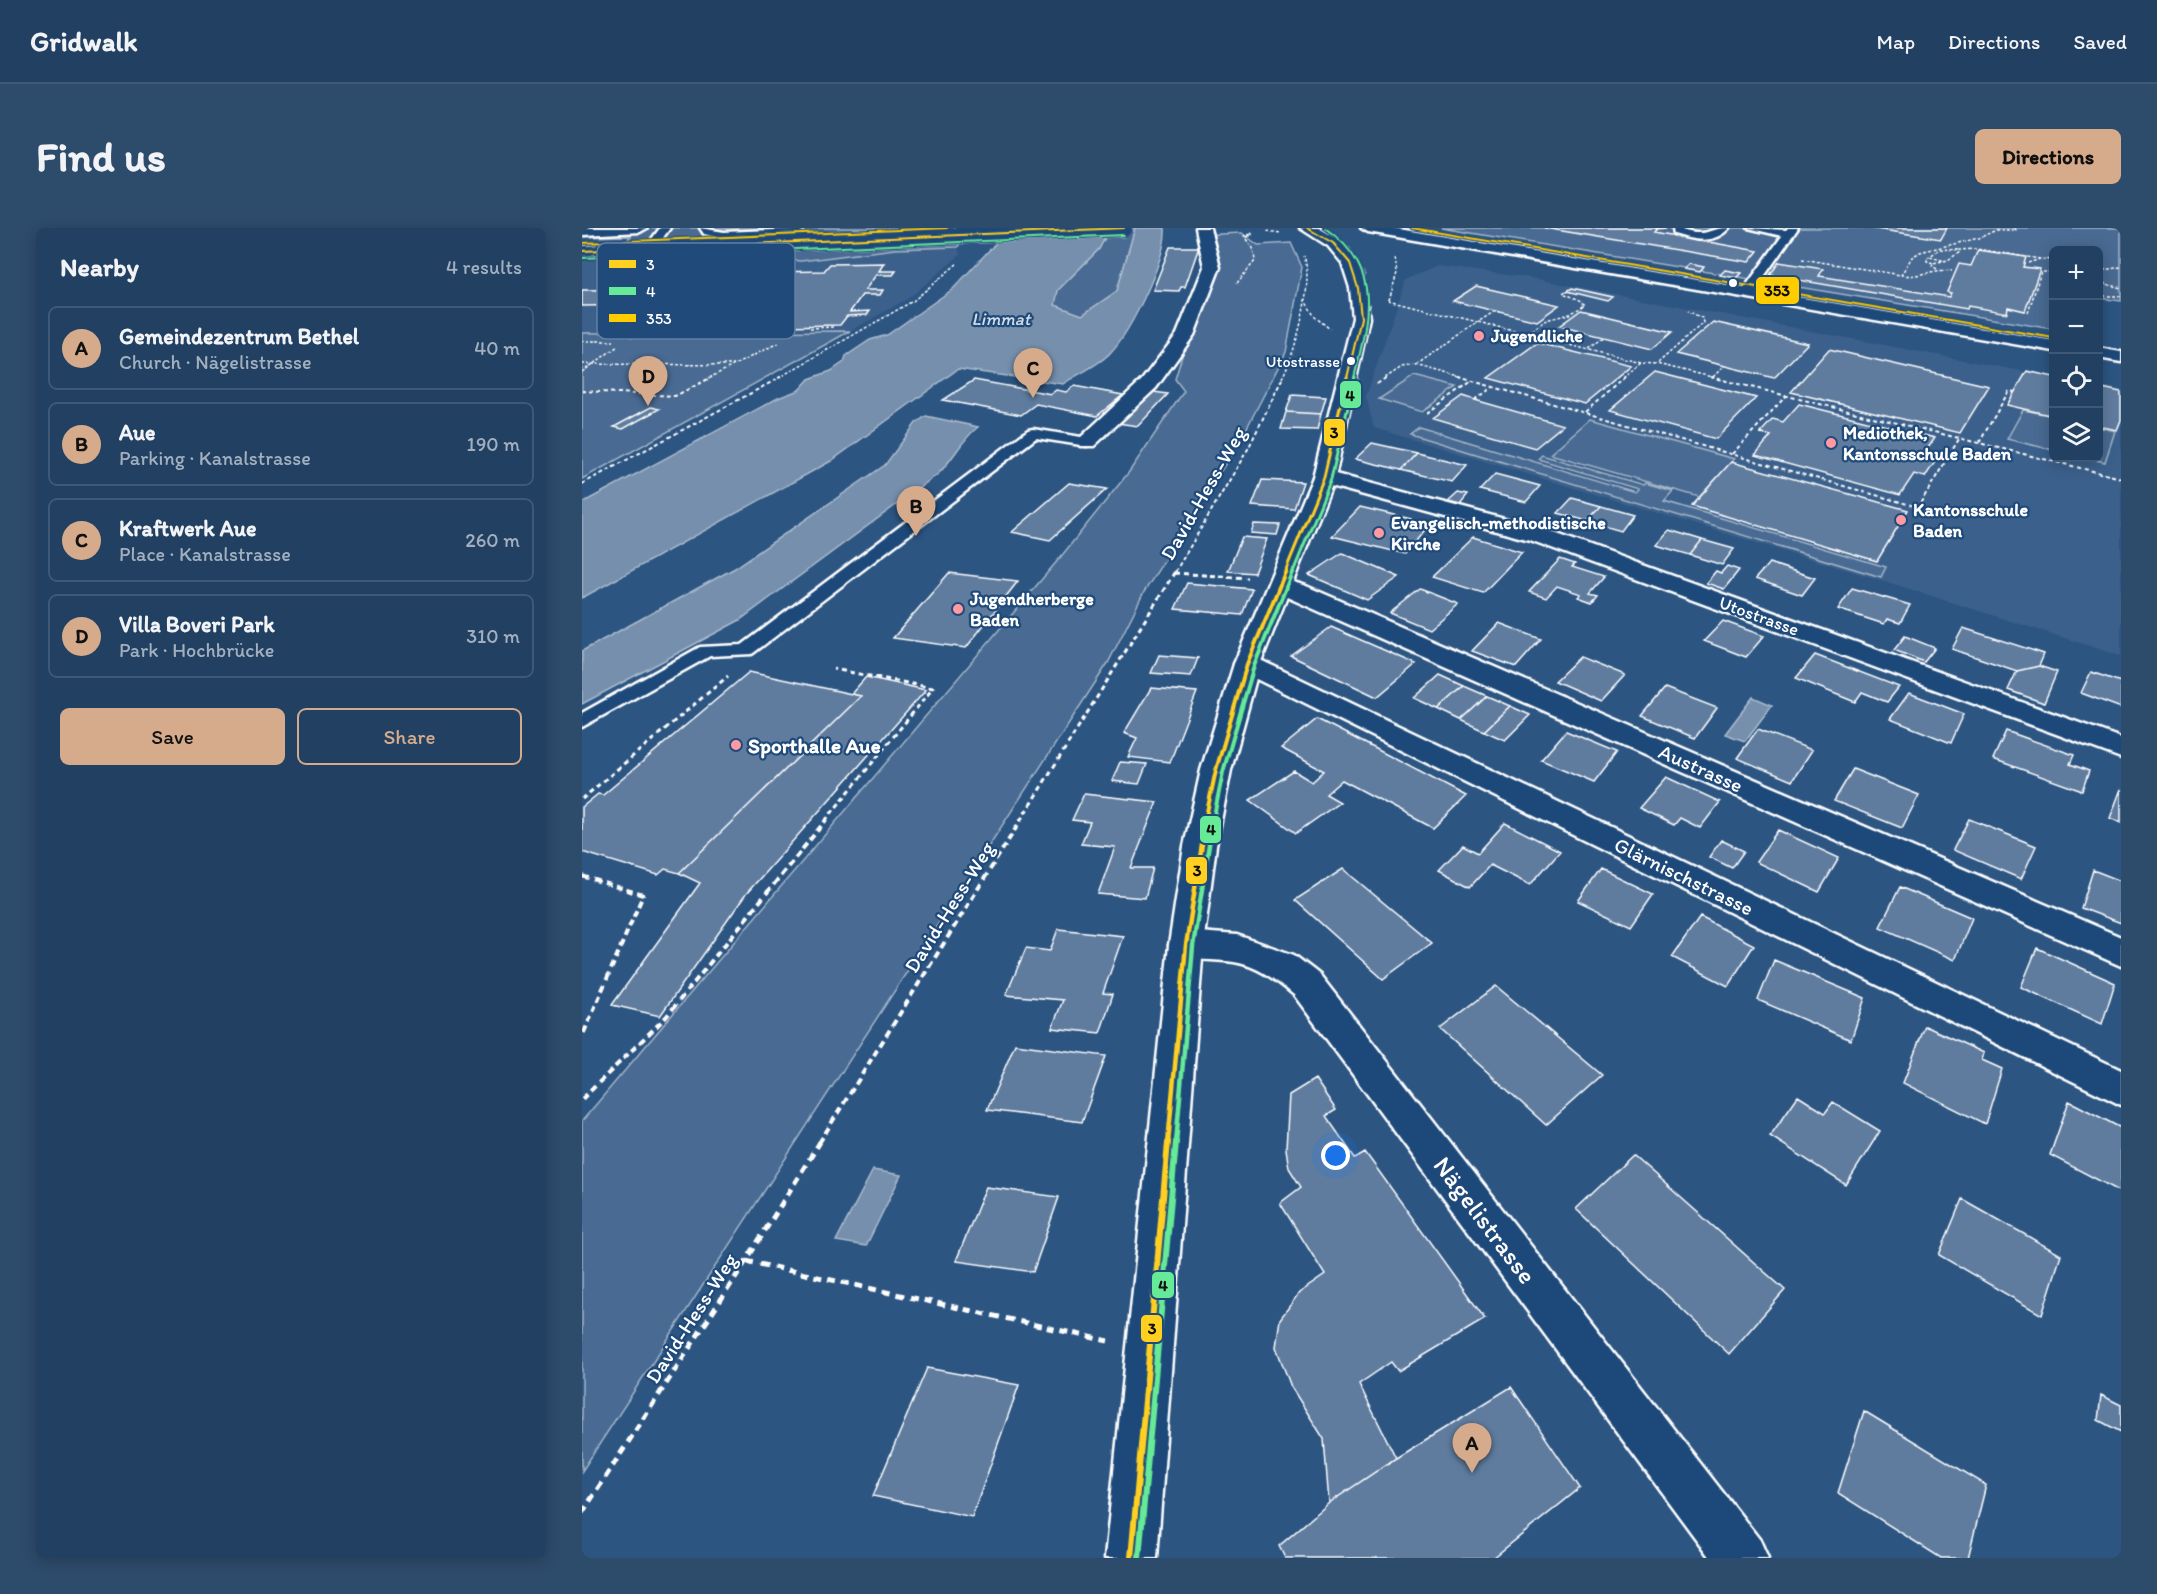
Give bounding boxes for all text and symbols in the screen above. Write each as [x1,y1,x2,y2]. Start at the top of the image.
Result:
text: Gridwalk [30,24,138,58]
text: Map [1877,29,1915,54]
text: Directions [1948,29,2040,54]
text: Saved [2073,29,2127,54]
button: Directions [1975,129,2121,184]
text: Find us [36,131,166,182]
legend [597,243,795,339]
map controls [2049,246,2103,462]
button: + [2049,246,2103,300]
text: Nearby [60,251,139,283]
text: 4 results [446,255,522,279]
text: 3 [646,255,655,274]
line badge: 353 [1755,276,1800,305]
unlabelled marker [1727,277,1739,289]
text: 353 [1764,281,1790,300]
text: 4 [646,282,656,301]
button: − [2049,300,2103,354]
water label: Limmat [972,308,1033,330]
text: 353 [646,309,672,328]
text: Gemeindezentrum Bethel [119,323,359,350]
place label: Jugendliche [1490,325,1583,347]
marker: Jugendliche [1472,329,1486,343]
text: A [75,336,88,360]
text: 40 m [474,336,520,360]
pin: C [1014,348,1052,398]
text: Church · Nägelistrasse [119,350,312,374]
place label: Utostrasse [1266,352,1340,371]
button: locate [2049,354,2103,408]
marker: Utostrasse [1345,355,1357,367]
pin: D [628,356,668,406]
line badge: 4 [1339,380,1362,409]
text: 4 [1345,386,1355,405]
button: layers [2049,408,2103,462]
line badge: 3 [1323,418,1346,447]
text: Aue [119,419,156,446]
street label: David-Hess-Weg [1155,422,1251,564]
place label: Mediothek, Kantonsschule Baden [1843,422,2012,465]
text: 3 [1330,423,1339,442]
text: B [75,432,88,456]
text: 190 m [467,432,520,456]
marker: Mediothek, Kantonsschule Baden [1824,436,1838,450]
text: Parking · Kanalstrasse [119,446,311,470]
pin: B [896,486,936,536]
place label: Kantonsschule Baden [1913,499,2028,542]
place label: Evangelisch-methodistische Kirche [1391,512,1606,555]
marker: Kantonsschule Baden [1894,513,1908,527]
text: Kraftwerk Aue [119,515,256,542]
marker: Evangelisch-methodistische Kirche [1372,526,1386,540]
text: C [75,528,88,552]
text: 260 m [465,528,520,552]
text: Place · Kanalstrasse [119,542,291,566]
place label: Jugendherberge Baden [969,588,1094,631]
street label: Utostrasse [1716,591,1802,641]
marker: Jugendherberge Baden [951,602,965,616]
text: Villa Boveri Park [119,611,275,638]
text: D [75,624,88,648]
text: 310 m [466,624,520,648]
text: Park · Hochbrücke [119,638,274,662]
button: Save [60,708,285,765]
button: Share [297,708,522,765]
place label: Sporthalle Aue [748,733,881,759]
marker: Sporthalle Aue [729,738,743,752]
street label: Austrasse [1655,738,1747,798]
line badge: 4 [1199,815,1222,844]
text: 4 [1206,820,1216,839]
street label: Glärnischstrasse [1610,831,1758,921]
street label: David-Hess-Weg [899,836,1000,977]
line badge: 3 [1185,856,1208,885]
text: 3 [1193,861,1202,880]
your location [1321,1141,1350,1170]
street label: Nägelistrasse [1427,1150,1543,1290]
street label: David-Hess-Weg [640,1248,743,1388]
line badge: 4 [1151,1271,1175,1299]
text: 4 [1158,1276,1168,1295]
line badge: 3 [1140,1314,1163,1343]
text: 3 [1148,1319,1157,1338]
pin: A [1452,1424,1492,1473]

